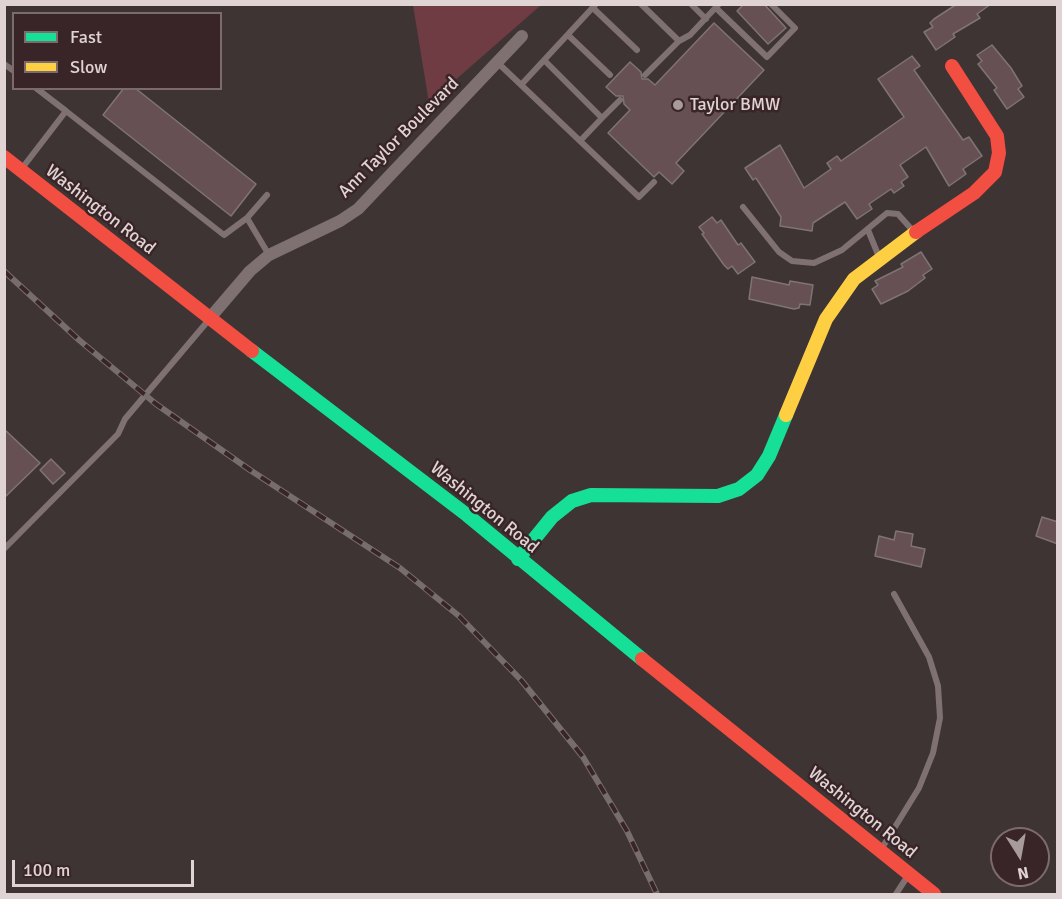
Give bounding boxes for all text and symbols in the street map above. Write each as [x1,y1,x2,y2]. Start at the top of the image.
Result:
legend [12,12,222,90]
text: Fast [70,26,102,48]
text: Slow [70,56,107,78]
street label: Ann Taylor Boulevard [334,73,464,203]
place label: Taylor BMW [690,94,780,116]
marker: Taylor BMW [671,98,685,112]
street label: Washington Road [41,160,159,260]
street label: Washington Road [425,458,543,558]
street label: Washington Road [803,763,921,863]
north arrow [990,827,1050,887]
scale bar [15,848,196,886]
text: 100 m [23,859,70,881]
text: N [1016,862,1030,884]

